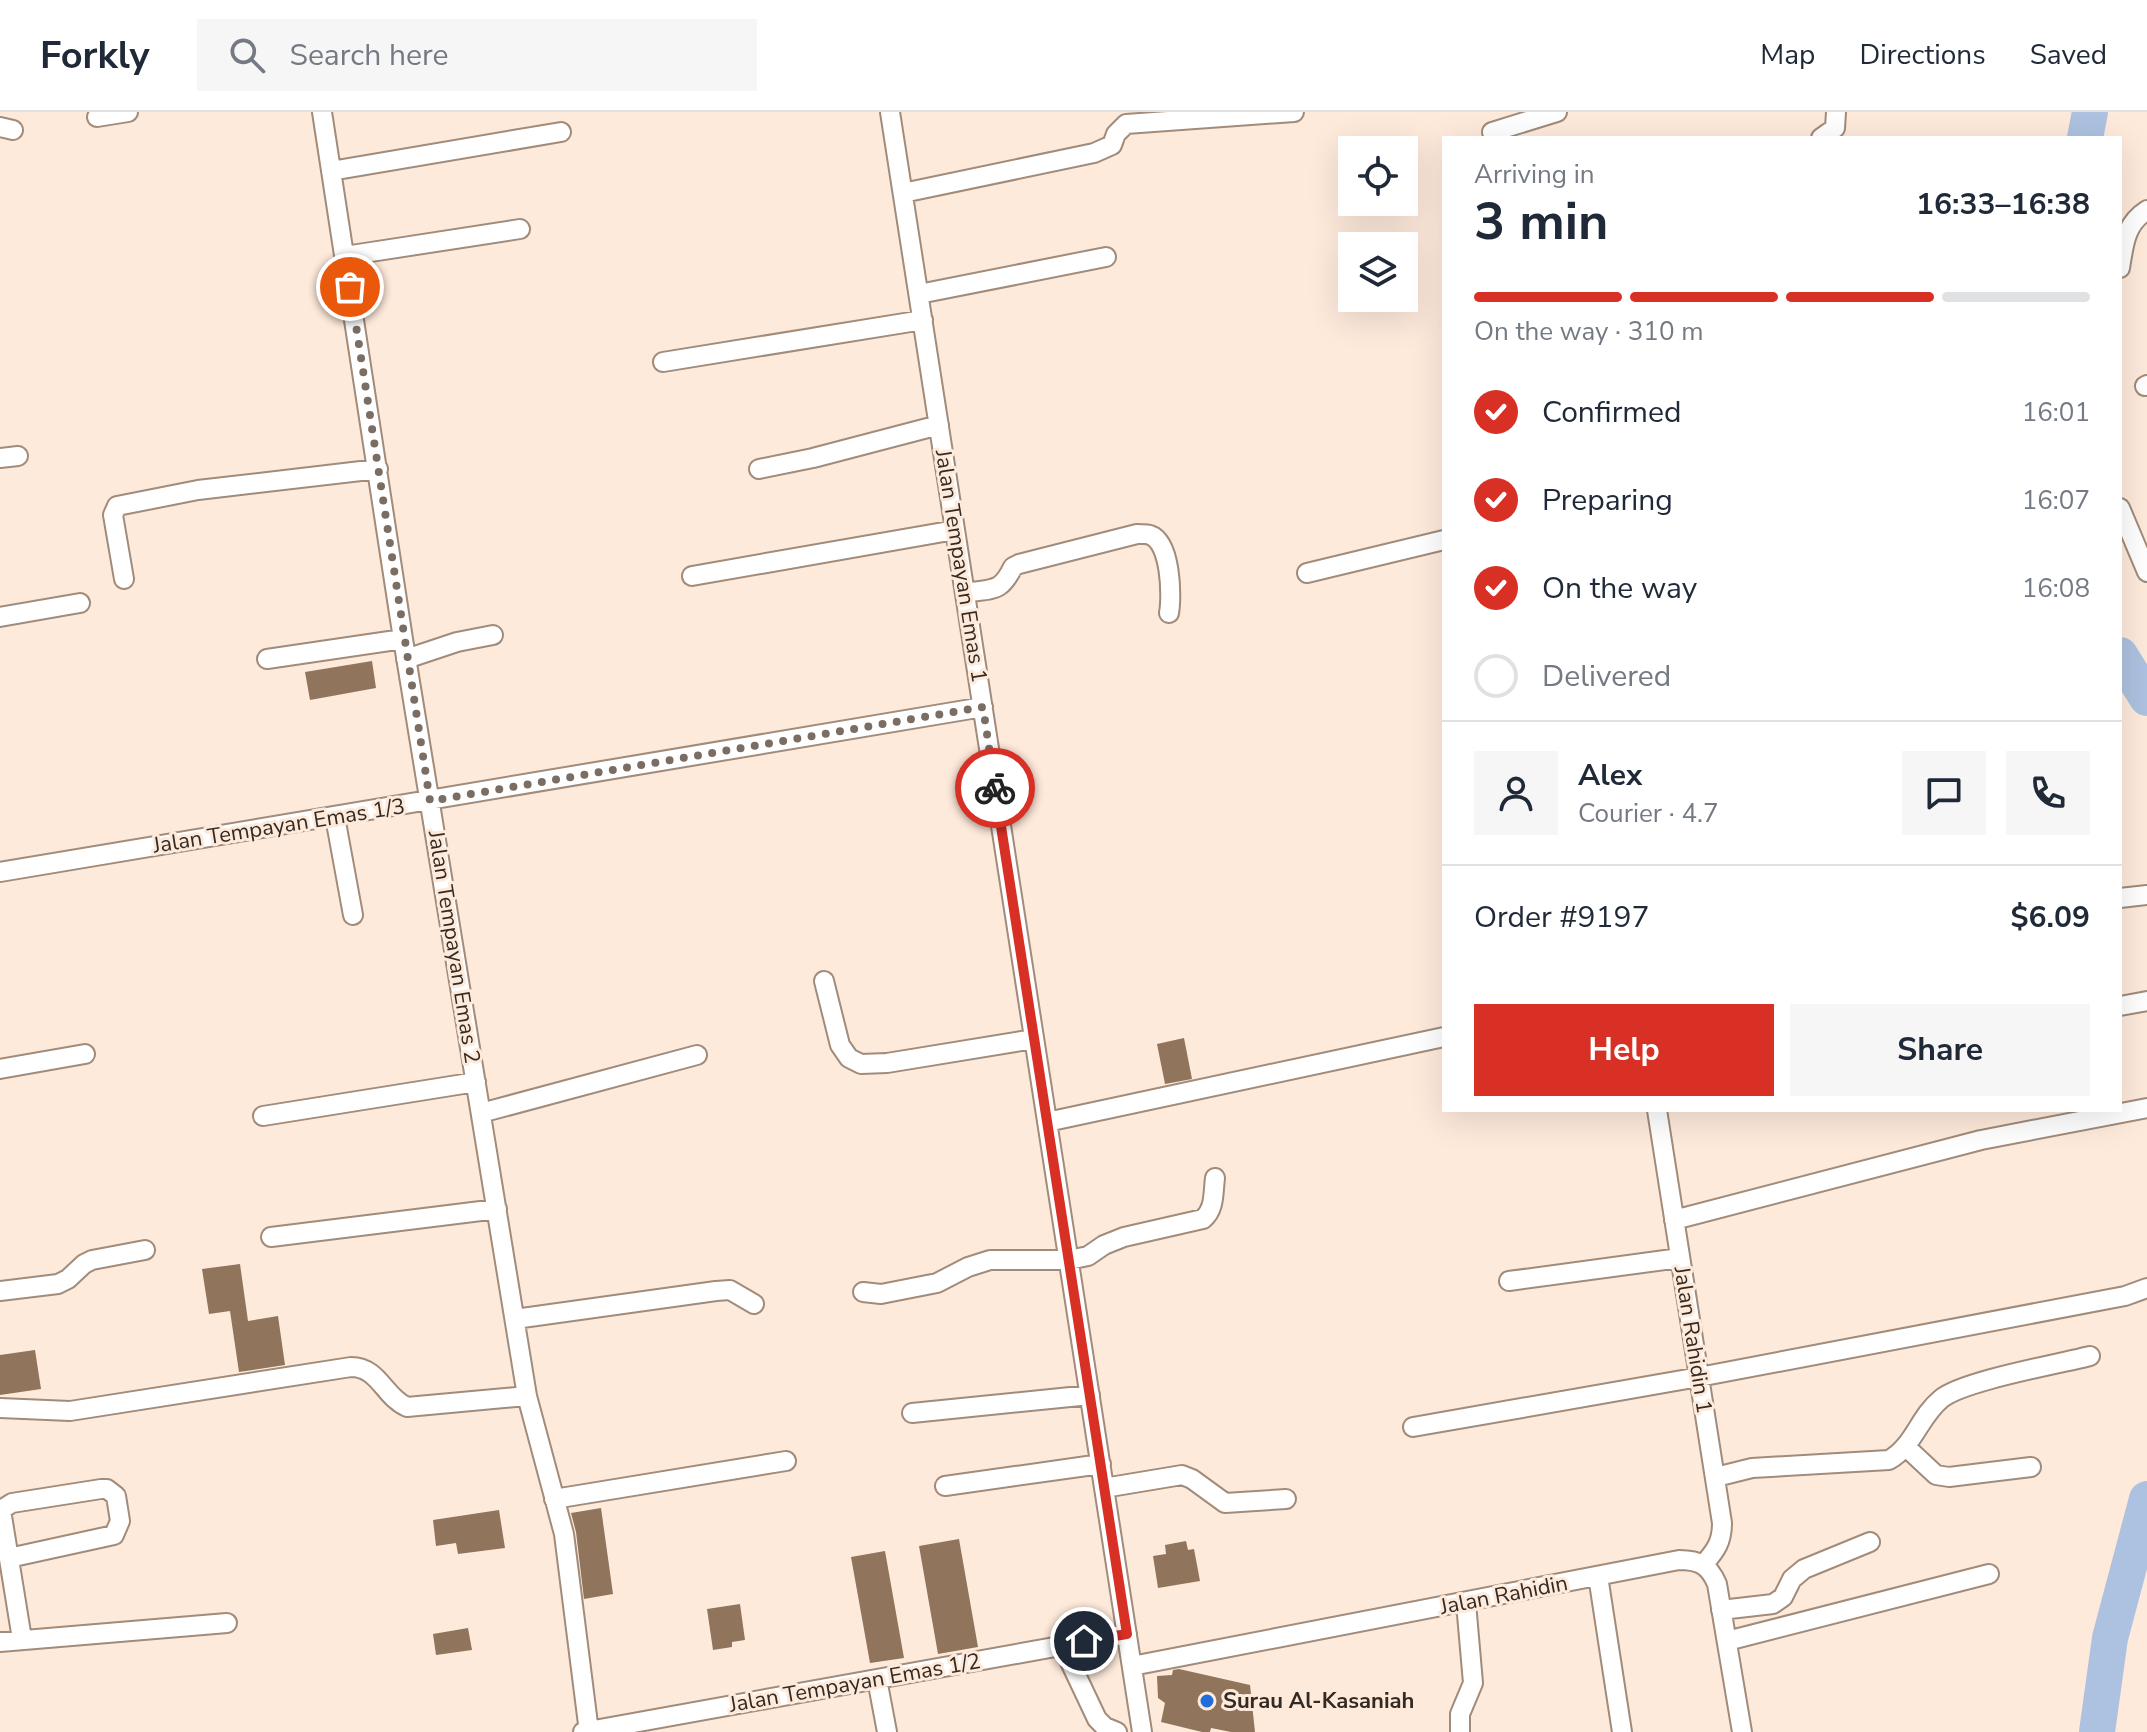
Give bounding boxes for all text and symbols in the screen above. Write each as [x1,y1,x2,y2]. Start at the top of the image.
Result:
search box [197,19,757,91]
text: Forkly [40,30,149,81]
icon: search [225,33,269,77]
text: Search here [289,35,448,76]
text: Map [1760,36,1815,74]
text: Directions [1859,36,1986,74]
text: Saved [2030,36,2107,74]
map controls [1338,136,1418,312]
button: locate [1338,136,1418,216]
text: Arriving in [1474,157,1595,192]
text: 16:33–16:38 [1916,184,2090,225]
text: 3 min [1474,186,1609,257]
button: layers [1338,232,1418,312]
pin [316,253,384,321]
icon: bag [328,265,372,309]
text: On the way · 310 m [1474,314,1703,349]
icon: check [1474,390,1518,434]
text: Confirmed [1542,392,1682,433]
text: 16:01 [2022,395,2090,430]
street label: Jalan Tempayan Emas 1 [928,446,994,685]
icon: check [1474,478,1518,522]
text: Preparing [1542,480,1673,521]
text: 16:07 [2022,483,2090,518]
icon: check [1474,566,1518,610]
text: On the way [1542,568,1697,609]
text: 16:08 [2022,571,2090,606]
text: Delivered [1542,656,1671,697]
courier [955,748,1035,828]
button: person [1474,751,1558,835]
button: chat [1902,751,1986,835]
button: phone [2006,751,2090,835]
text: Alex [1578,755,1642,796]
icon: bike [973,766,1017,810]
street label: Jalan Tempayan Emas 1/3 [150,791,407,861]
text: Courier · 4.7 [1578,796,1719,831]
street label: Jalan Tempayan Emas 2 [421,827,487,1066]
text: Order #9197 [1474,897,1649,938]
text: $6.09 [2011,897,2090,938]
button: Help [1474,1004,1774,1096]
button: Share [1790,1004,2090,1096]
street label: Jalan Rahidin 1 [1666,1263,1719,1416]
street label: Jalan Rahidin [1437,1568,1570,1622]
pin [1050,1607,1118,1675]
icon: home [1062,1619,1106,1663]
street label: Jalan Tempayan Emas 1/2 [726,1646,983,1720]
place label: Surau Al-Kasaniah [1223,1686,1414,1716]
marker: Surau Al-Kasaniah [1198,1692,1216,1710]

